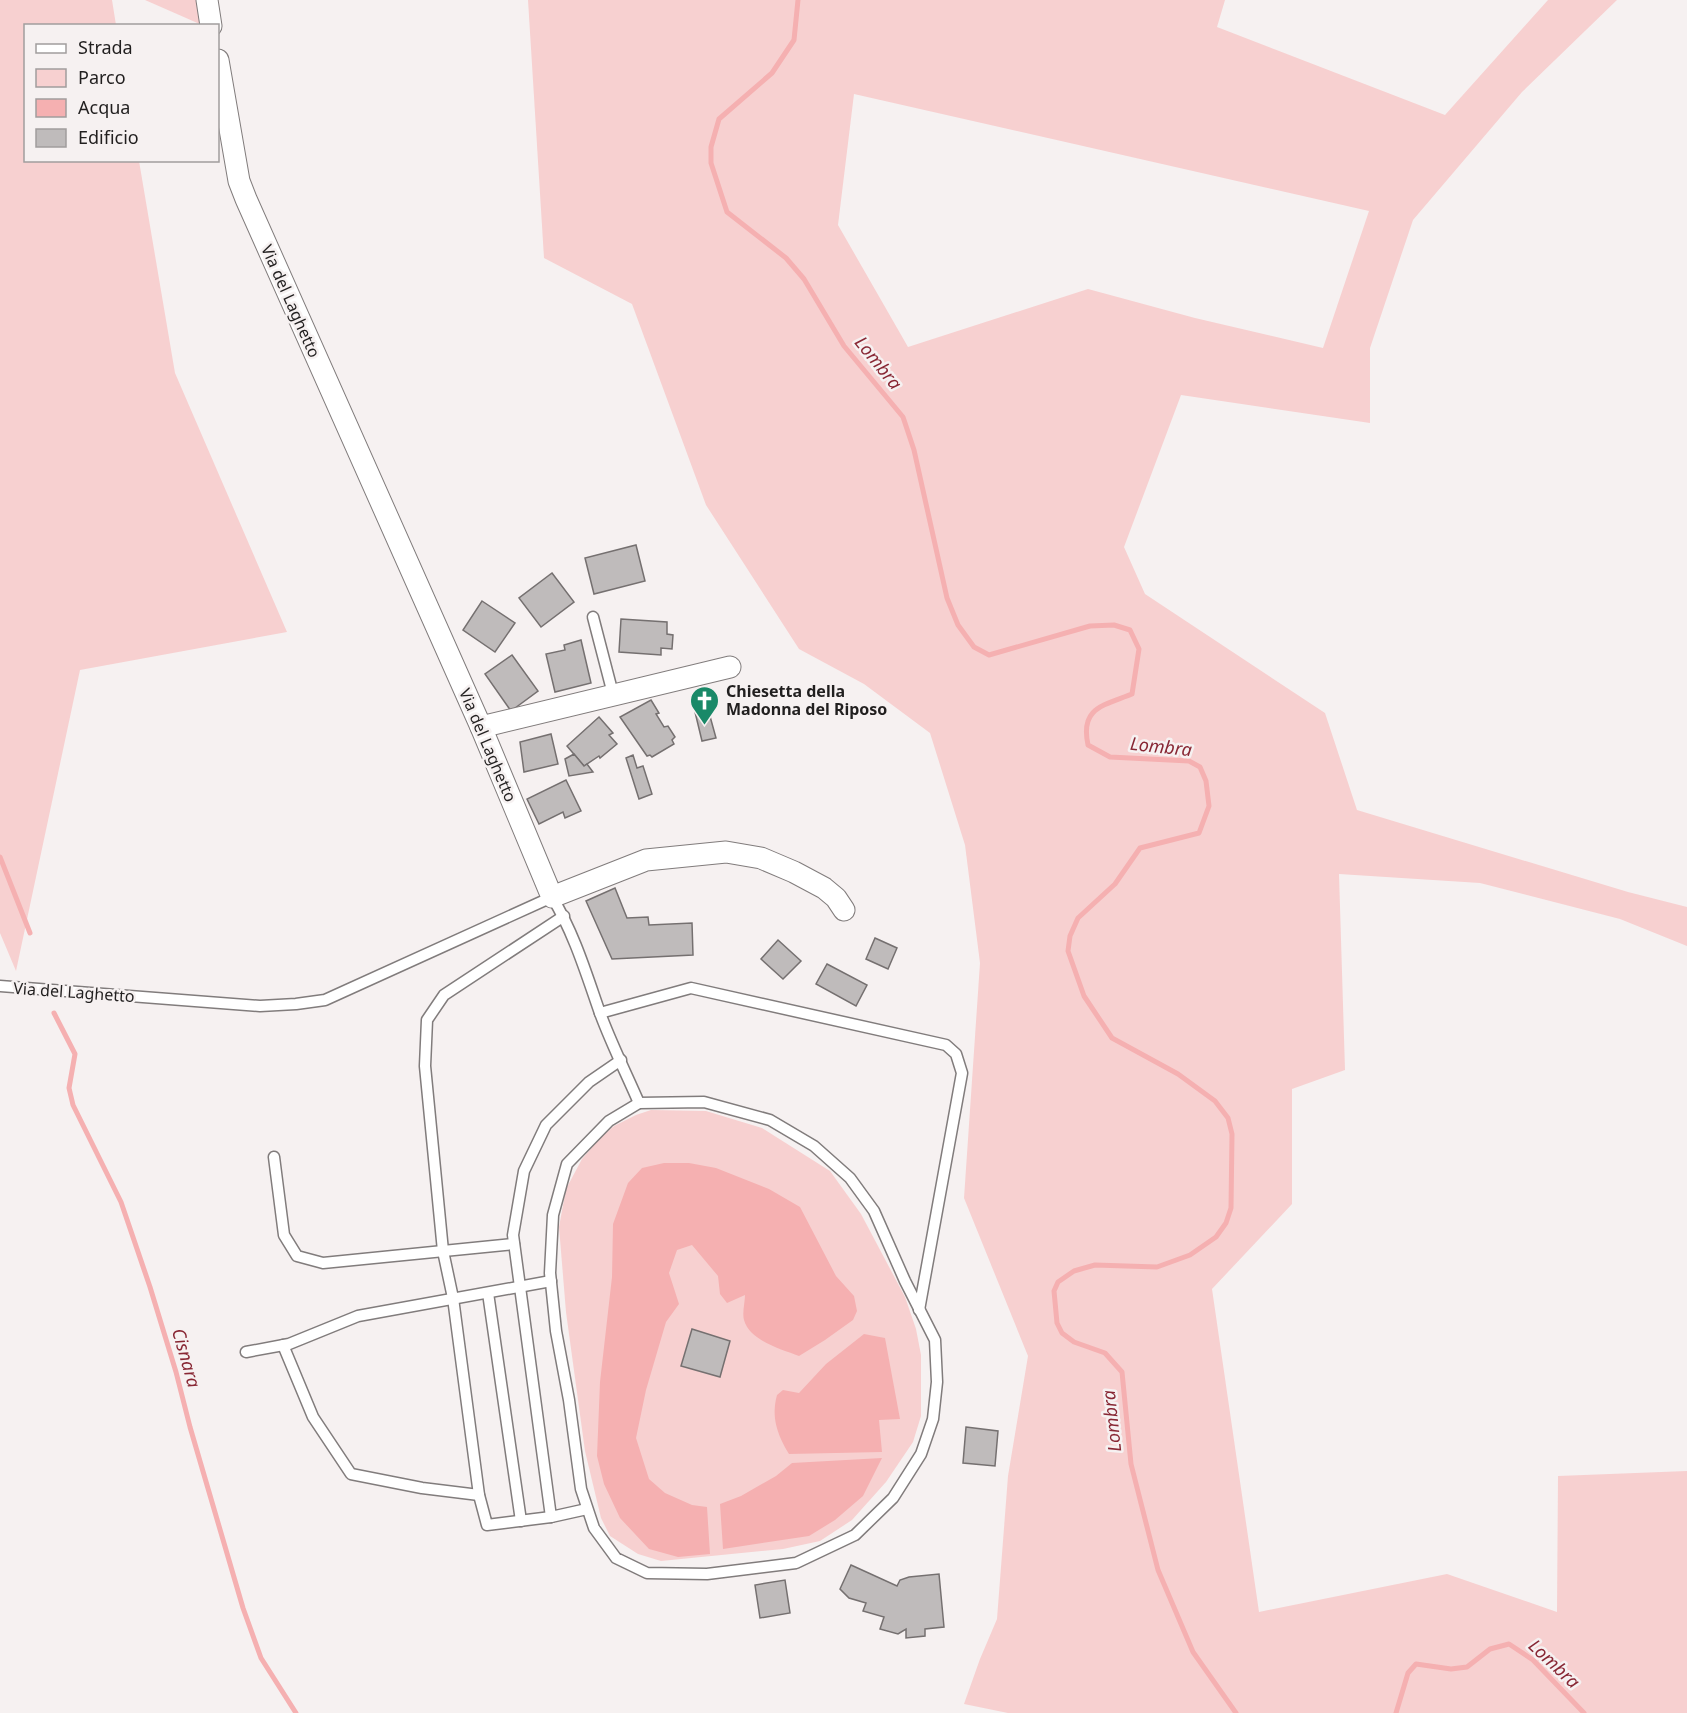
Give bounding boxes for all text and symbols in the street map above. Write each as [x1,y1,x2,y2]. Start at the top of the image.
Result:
legend [24,24,219,162]
text: Strada [78,35,133,59]
text: Parco [78,65,126,89]
text: Acqua [78,95,130,119]
text: Edificio [78,125,139,149]
street label: Via del Laghetto [256,241,326,361]
water label: Lombra [850,331,908,394]
place label: Chiesetta della Madonna del Riposo [726,680,887,720]
church icon: Chiesetta della Madonna del Riposo [689,684,721,726]
street label: Via del Laghetto [454,685,522,805]
water label: Lombra [1129,731,1193,761]
street label: Via del Laghetto [13,977,135,1007]
water label: Cisnara [167,1325,207,1390]
water label: Lombra [1096,1389,1126,1453]
water label: Lombra [1524,1633,1586,1693]

